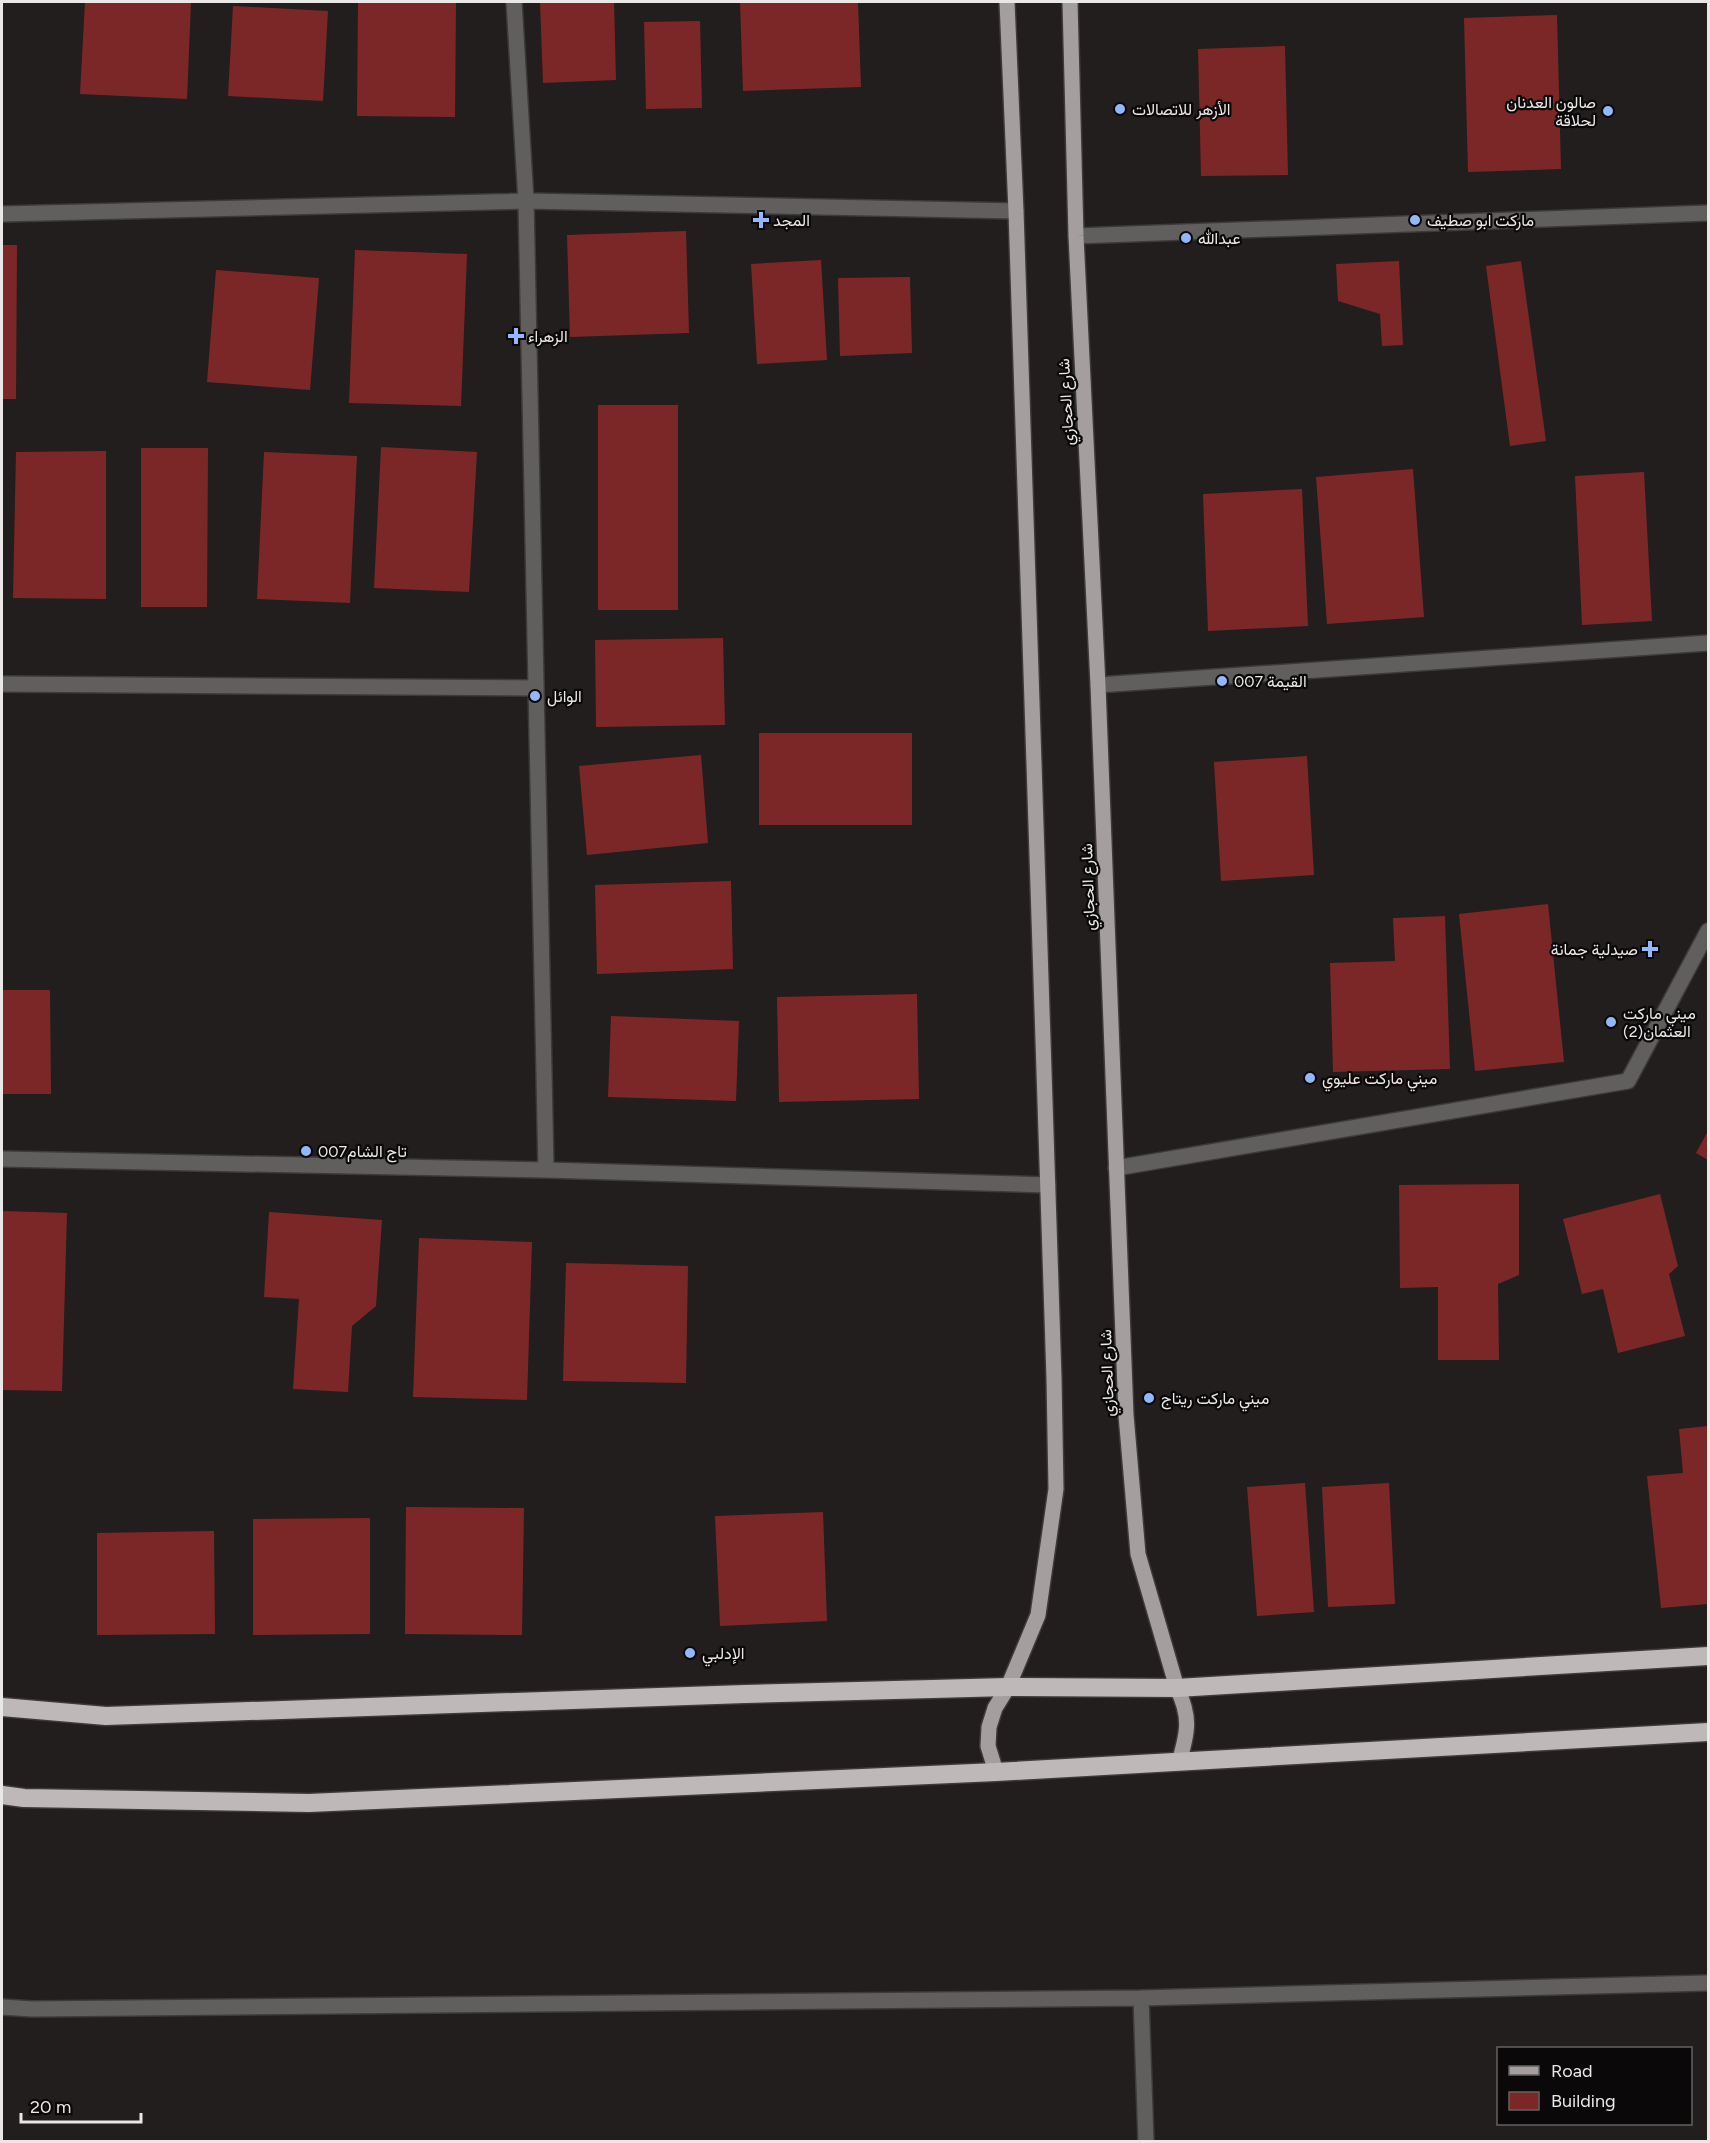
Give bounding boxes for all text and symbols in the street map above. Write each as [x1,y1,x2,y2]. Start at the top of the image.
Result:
place label: صالون العدنان لحلاقة [1506,93,1596,130]
place label: الأزهر للاتصالات [1132,100,1230,120]
marker: الأزهر للاتصالات [1113,102,1127,116]
marker: صالون العدنان لحلاقة [1601,104,1615,118]
place label: المجد [773,211,810,230]
place label: ماركت ابو صطيف [1427,211,1534,231]
marker: المجد [754,213,768,227]
marker: ماركت ابو صطيف [1408,213,1422,227]
place label: عبدالله [1198,229,1241,248]
marker: عبدالله [1179,231,1193,245]
place label: الزهراء [528,327,568,347]
marker: الزهراء [509,329,523,343]
street label: شارع الحجازي [1054,358,1082,446]
place label: القيمة 007 [1234,672,1307,691]
marker: القيمة 007 [1215,674,1229,688]
place label: الوائل [547,687,582,707]
marker: الوائل [528,689,542,703]
street label: شارع الحجازي [1077,843,1103,931]
place label: صيدلية جمانة [1551,940,1638,959]
marker: صيدلية جمانة [1643,942,1657,956]
place label: ميني ماركت العثمان(2) [1623,1004,1696,1041]
marker: ميني ماركت العثمان(2) [1604,1015,1618,1029]
place label: ميني ماركت عليوي [1322,1069,1437,1092]
marker: ميني ماركت عليوي [1303,1071,1317,1085]
place label: تاج الشام007 [318,1142,407,1163]
marker: تاج الشام007 [299,1144,313,1158]
street label: شارع الحجازي [1096,1329,1122,1417]
place label: ميني ماركت ريتاج [1161,1389,1269,1412]
marker: ميني ماركت ريتاج [1142,1391,1156,1405]
place label: الإدلبي [702,1644,744,1667]
marker: الإدلبي [683,1646,697,1660]
legend [1497,2047,1692,2125]
text: Road [1551,2060,1592,2082]
scale bar [21,2086,141,2124]
text: Building [1551,2090,1616,2112]
text: 20 m [30,2096,71,2118]

